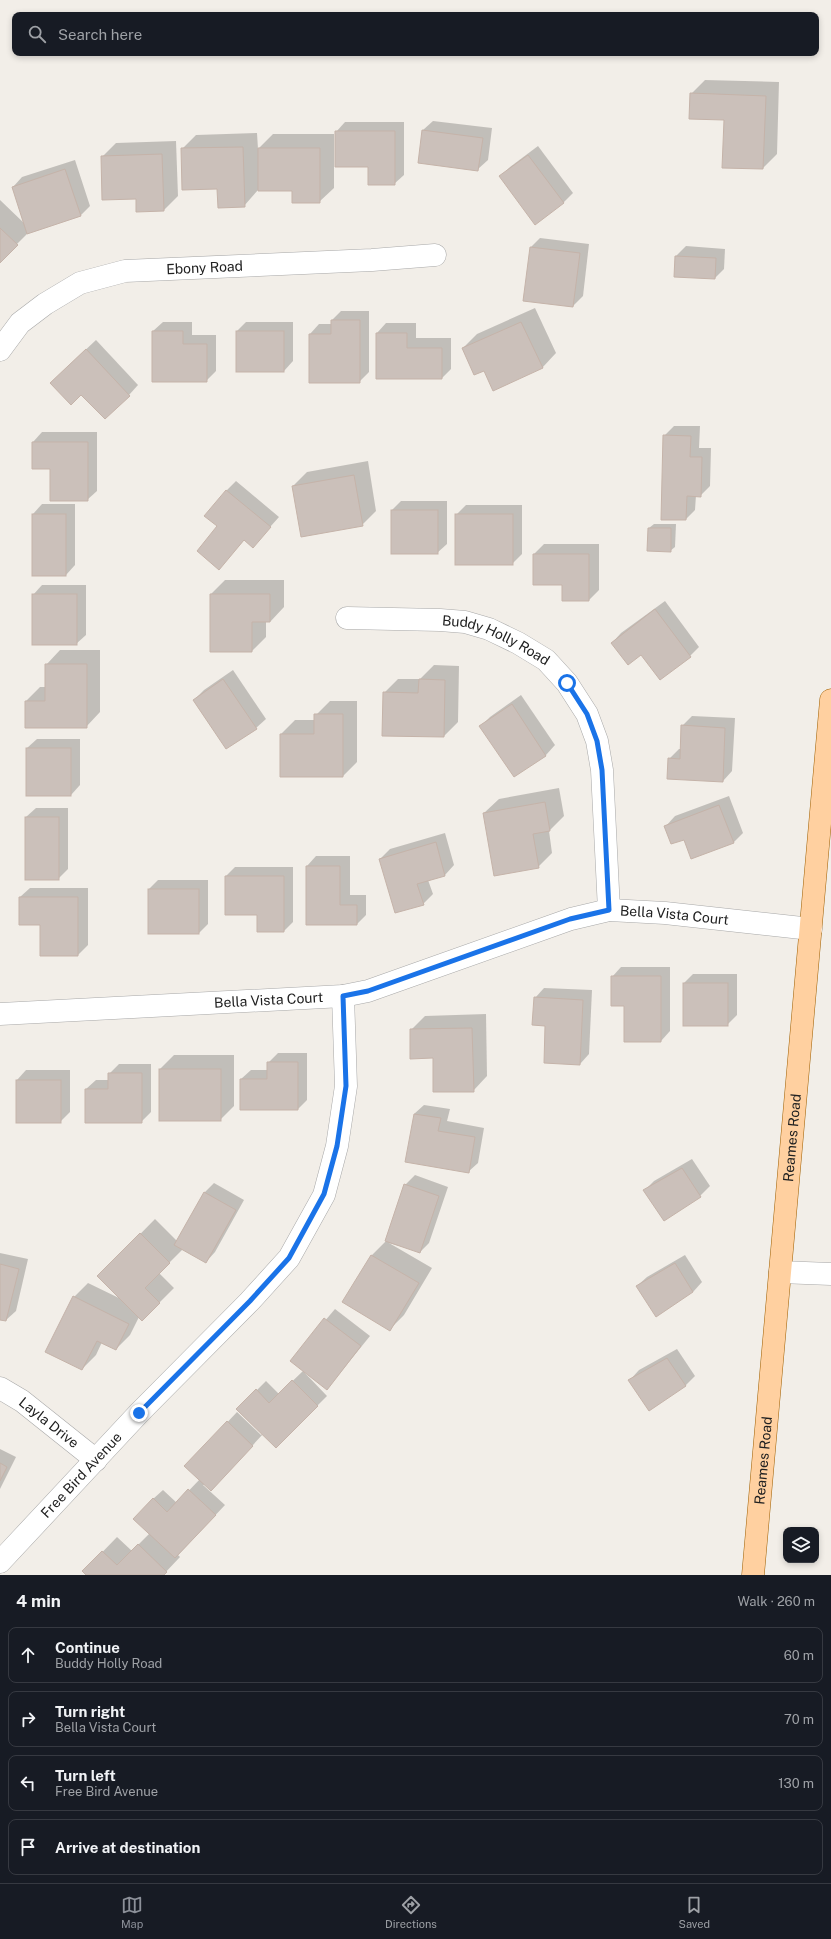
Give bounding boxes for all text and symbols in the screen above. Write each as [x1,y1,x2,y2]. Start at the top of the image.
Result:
search box [12,12,819,56]
icon: search [26,23,48,45]
text: Search here [58,26,142,43]
street label: Ebony Road [166,258,243,277]
street label: Buddy Holly Road [441,612,553,668]
route start [558,674,576,692]
street label: Bella Vista Court [619,903,730,928]
street label: Bella Vista Court [214,989,324,1011]
street label: Reames Road [780,1093,804,1183]
street label: Layla Drive [16,1394,82,1451]
route end [130,1404,148,1422]
street label: Reames Road [751,1416,775,1505]
street label: Free Bird Avenue [37,1429,125,1521]
map controls [783,1527,819,1563]
button: layers [783,1527,819,1563]
text: 4 min [16,1591,61,1611]
text: Walk · 260 m [737,1594,815,1609]
text: Continue [55,1639,120,1656]
icon: ahead [17,1644,39,1666]
text: 60 m [784,1648,814,1663]
text: Buddy Holly Road [55,1656,162,1671]
text: Turn right [55,1703,125,1720]
icon: right [17,1708,39,1730]
text: 70 m [784,1712,814,1727]
text: Bella Vista Court [55,1720,156,1735]
text: Turn left [55,1767,116,1784]
icon: left [17,1772,39,1794]
text: 130 m [778,1776,814,1791]
text: Free Bird Avenue [55,1784,158,1799]
icon: arrive [17,1836,39,1858]
text: Arrive at destination [55,1839,200,1856]
tab: Map [121,1894,143,1930]
tab: Directions [385,1894,437,1930]
tab: Saved [679,1894,710,1930]

